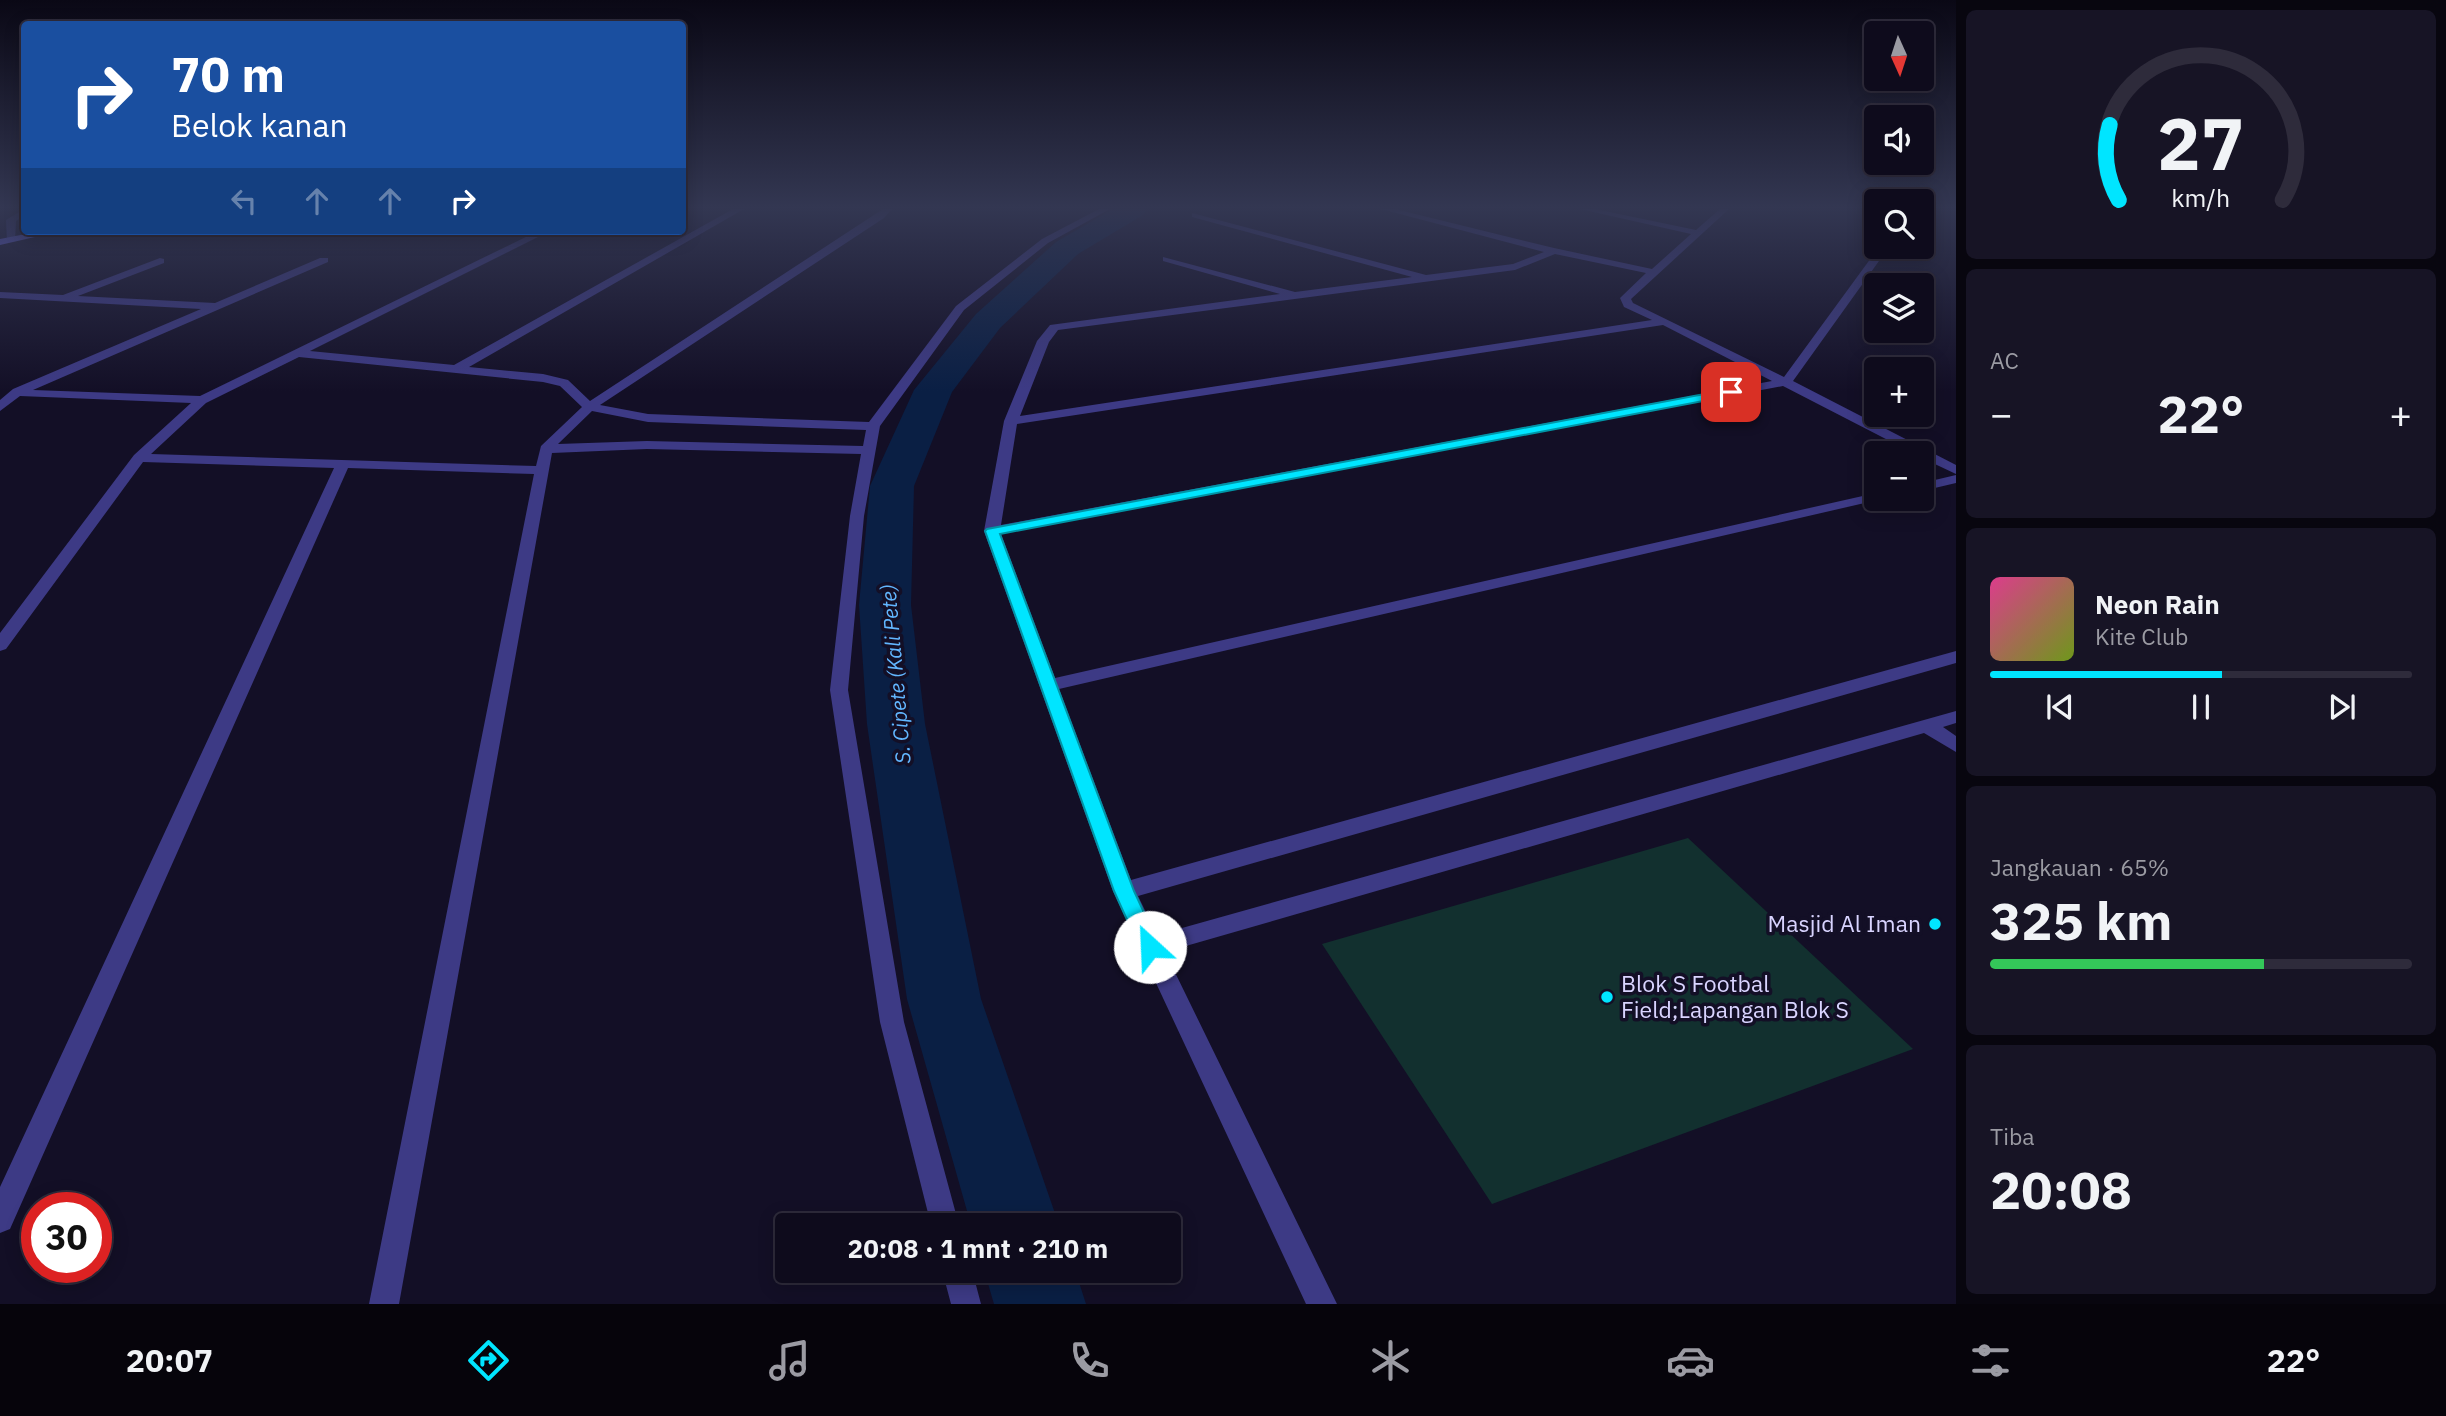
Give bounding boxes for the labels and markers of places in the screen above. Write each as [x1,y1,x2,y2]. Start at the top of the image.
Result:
pin [1701,362,1761,422]
place label: Masjid Al Iman [1768,908,1921,938]
marker: Masjid Al Iman [1927,916,1943,932]
place label: Blok S Footbal Field;Lapangan Blok S [1621,968,1849,1024]
marker: Blok S Footbal Field;Lapangan Blok S [1599,989,1615,1005]

